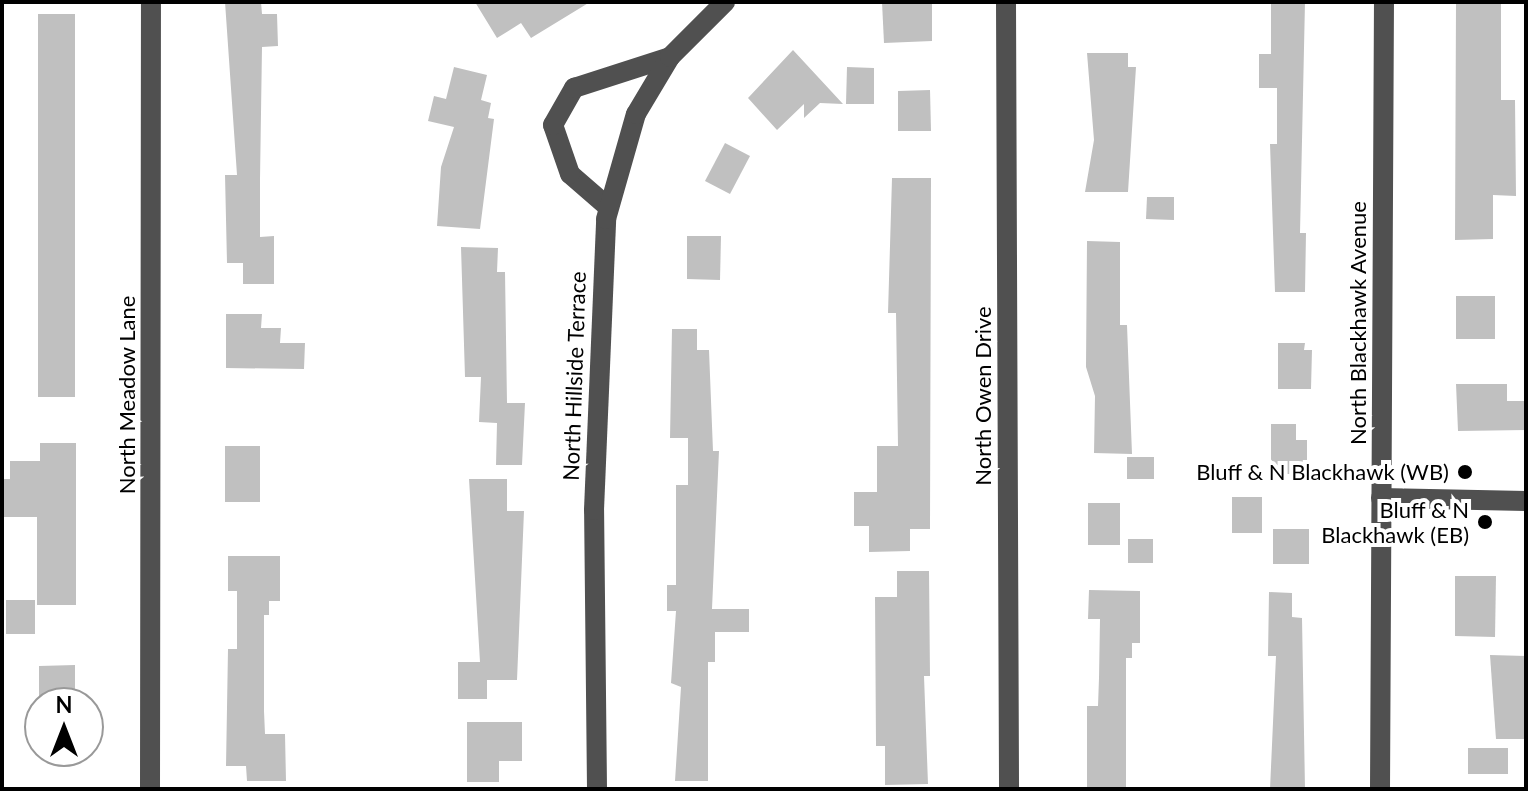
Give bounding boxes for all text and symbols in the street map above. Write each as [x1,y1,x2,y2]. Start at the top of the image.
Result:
street label: North Blackhawk Avenue [1345,201,1371,445]
street label: North Hillside Terrace [557,271,591,481]
street label: North Meadow Lane [114,295,140,495]
street label: North Owen Drive [970,306,996,486]
place label: Bluff & N Blackhawk (WB) [1196,459,1449,485]
marker: Bluff & N Blackhawk (WB) [1456,463,1474,481]
place label: Bluff & N Blackhawk (EB) [1321,496,1469,548]
marker: Bluff & N Blackhawk (EB) [1476,513,1494,531]
north arrow [24,687,104,767]
text: N [56,691,72,718]

